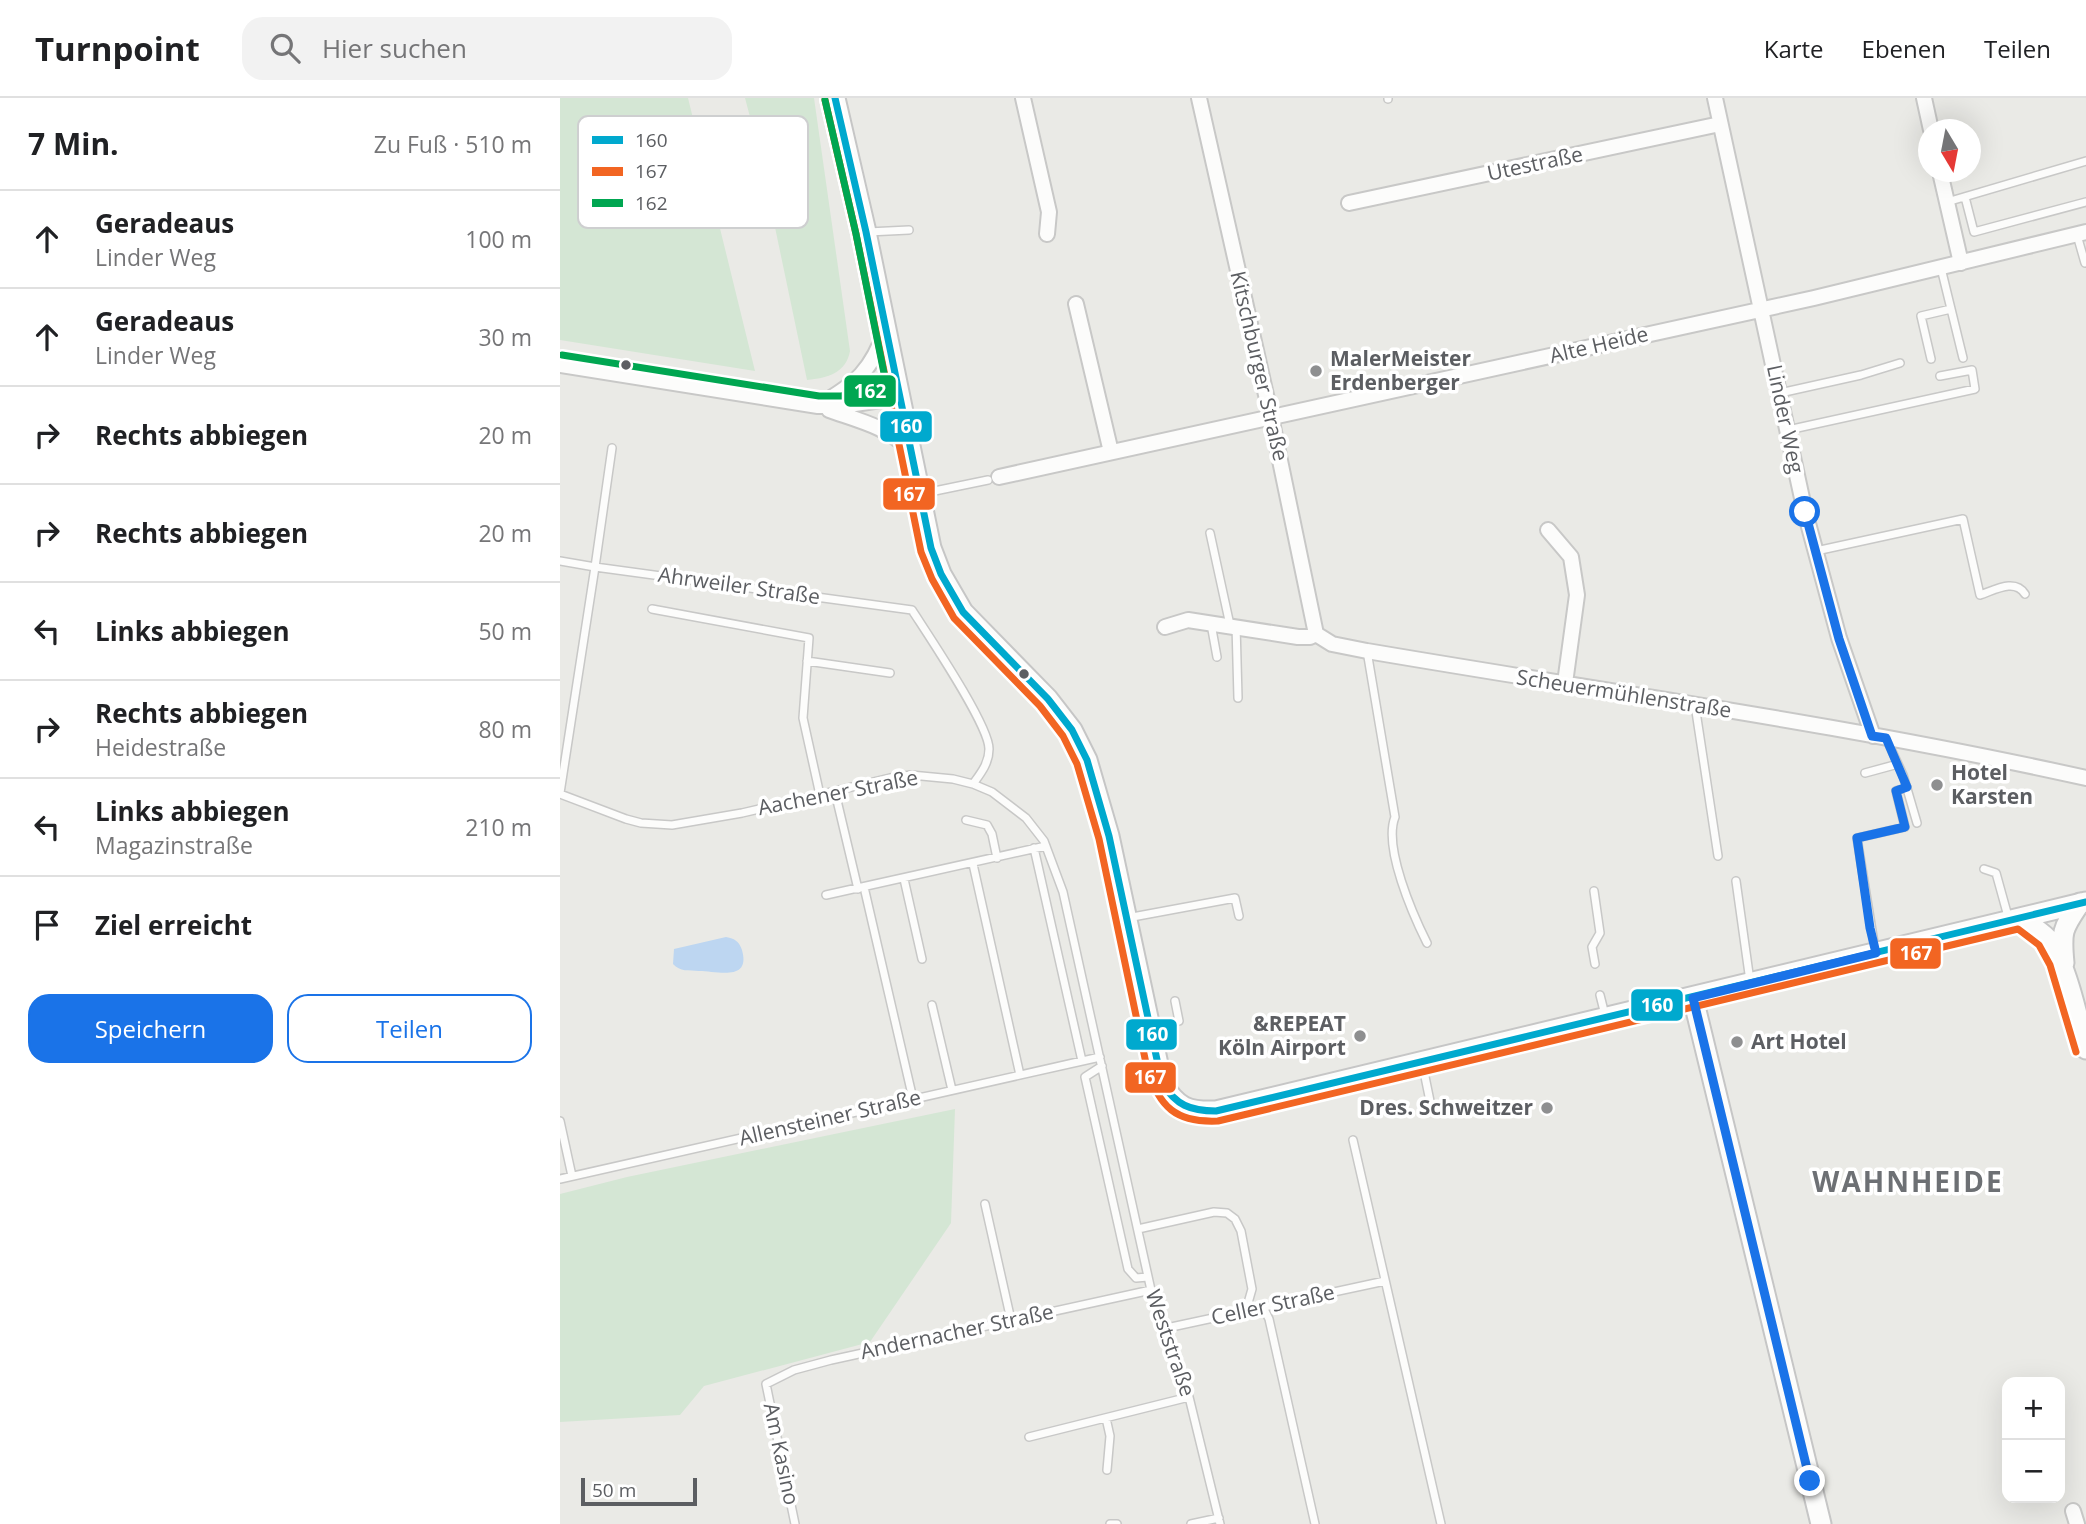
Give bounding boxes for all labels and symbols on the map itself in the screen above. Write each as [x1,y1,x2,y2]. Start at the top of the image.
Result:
legend [578,116,808,228]
north arrow [1918,119,1981,182]
text: 160 [635,127,668,153]
street label: Utestraße [1484,139,1585,187]
text: 167 [635,158,668,184]
text: 162 [635,190,668,216]
street label: Kitschburger Straße [1224,268,1295,464]
street label: Alte Heide [1547,319,1651,369]
place label: MalerMeister Erdenberger [1330,344,1471,396]
unlabelled marker [619,358,633,372]
street label: Linder Weg [1761,362,1811,476]
marker: MalerMeister Erdenberger [1308,363,1324,379]
line badge: 162 [843,374,897,408]
text: 162 [854,378,886,404]
line badge: 160 [879,410,933,443]
text: 160 [890,413,922,439]
line badge: 167 [882,477,936,511]
text: 167 [893,481,925,507]
route start [1789,496,1820,527]
street label: Ahrweiler Straße [656,560,822,610]
street label: Scheuermühlenstraße [1515,662,1734,724]
unlabelled marker [1017,667,1031,681]
place label: Hotel Karsten [1951,758,2033,810]
street label: Aachener Straße [755,763,920,821]
marker: Hotel Karsten [1929,777,1945,793]
line badge: 167 [1889,937,1942,970]
text: 167 [1900,940,1932,966]
line badge: 160 [1630,988,1684,1022]
text: 160 [1641,992,1673,1018]
place label: &REPEAT Köln Airport [1218,1009,1346,1061]
line badge: 160 [1125,1018,1178,1051]
text: 160 [1136,1021,1168,1047]
place label: Art Hotel [1751,1027,1847,1055]
marker: &REPEAT Köln Airport [1352,1028,1368,1044]
marker: Art Hotel [1729,1034,1745,1050]
line badge: 167 [1124,1061,1177,1094]
text: 167 [1134,1064,1166,1090]
street label: Allensteiner Straße [736,1082,924,1152]
place label: Dres. Schweitzer [1359,1093,1533,1121]
marker: Dres. Schweitzer [1539,1100,1555,1116]
district label: WAHNHEIDE [1812,1162,2004,1200]
street label: Celler Straße [1208,1277,1337,1331]
street label: Weststraße [1140,1285,1202,1400]
street label: Andernacher Straße [858,1297,1056,1365]
street label: Am Kasino [758,1400,806,1507]
route end [1794,1465,1825,1496]
scale bar [581,1475,696,1507]

